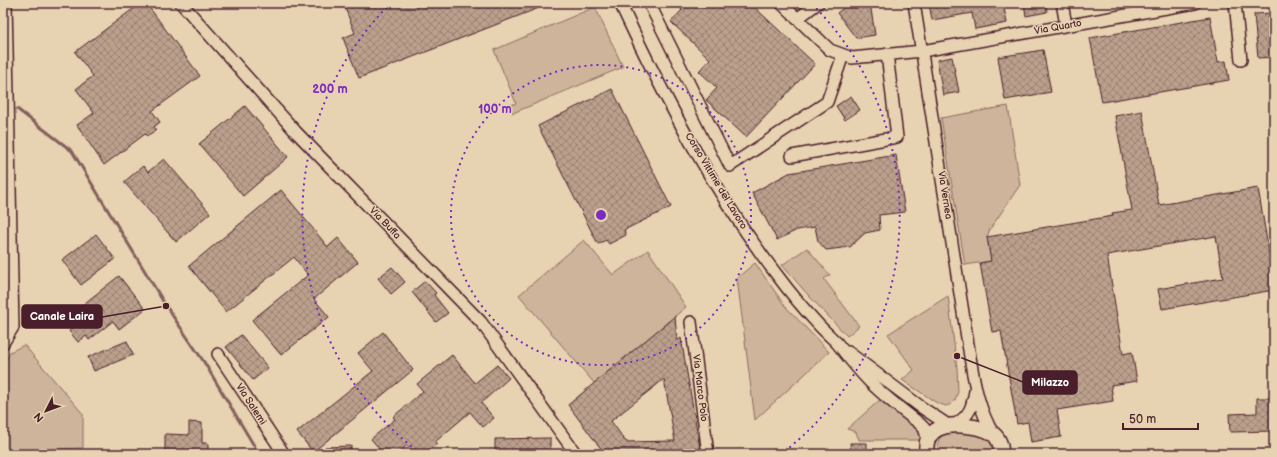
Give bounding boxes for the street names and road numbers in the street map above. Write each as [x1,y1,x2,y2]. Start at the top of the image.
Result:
street label: Via Quarto [1033,17,1083,37]
street label: Corso Vittime del Lavoro [682,131,750,232]
street label: Via Vernea [935,170,955,220]
street label: Via Buffa [367,204,403,242]
street label: Via Marco Polo [690,354,710,423]
street label: Via Salemi [233,381,269,427]

